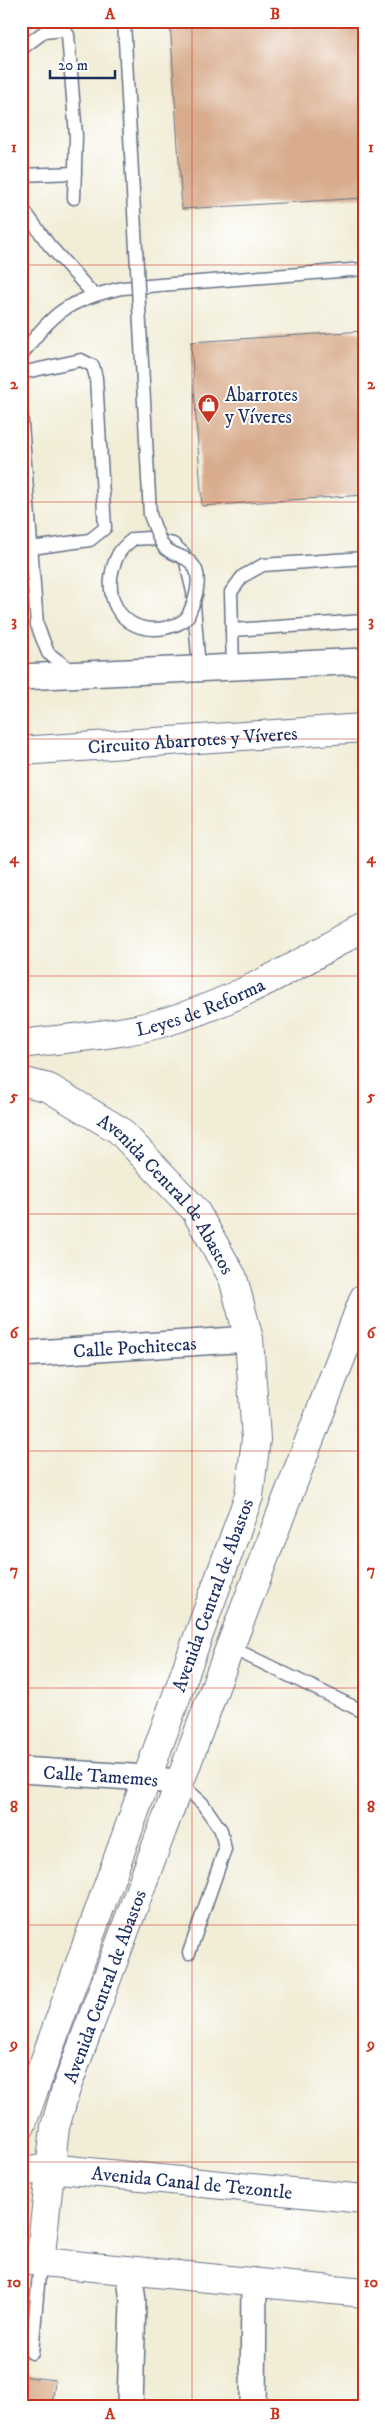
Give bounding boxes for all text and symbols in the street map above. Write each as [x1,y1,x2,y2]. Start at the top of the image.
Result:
text: A [104,4,116,24]
text: B [270,4,280,24]
scale bar [50,48,115,80]
text: 20 m [58,56,88,75]
text: 1 [11,137,17,157]
text: 1 [368,137,374,157]
text: 2 [10,374,19,394]
text: 2 [367,374,376,394]
place label: Abarrotes y Víveres [225,384,298,429]
shop icon: Abarrotes y Víveres [197,393,221,424]
text: 3 [11,611,17,631]
text: 3 [368,611,374,631]
street label: Circuito Abarrotes y Víveres [87,722,298,759]
text: 4 [8,848,19,868]
text: 4 [365,848,376,868]
street label: Leyes de Reforma [134,974,269,1042]
text: 5 [9,1086,18,1106]
text: 5 [366,1086,375,1106]
street label: Avenida Central de Abastos [93,1110,239,1279]
text: 6 [10,1323,20,1343]
text: 6 [367,1323,377,1343]
street label: Calle Pochitecas [72,1332,197,1364]
street label: Avenida Central de Abastos [168,1496,259,1695]
text: 7 [10,1560,18,1580]
text: 7 [367,1560,375,1580]
street label: Calle Tamemes [42,1761,160,1793]
text: 8 [10,1797,18,1817]
text: 8 [367,1797,375,1817]
street label: Avenida Central de Abastos [59,1887,152,2087]
text: 9 [9,2034,18,2054]
text: 9 [366,2034,375,2054]
street label: Avenida Canal de Tezontle [90,2162,293,2205]
text: 10 [7,2272,22,2292]
text: 10 [364,2272,379,2292]
text: A [104,2404,116,2424]
text: B [270,2404,280,2424]

